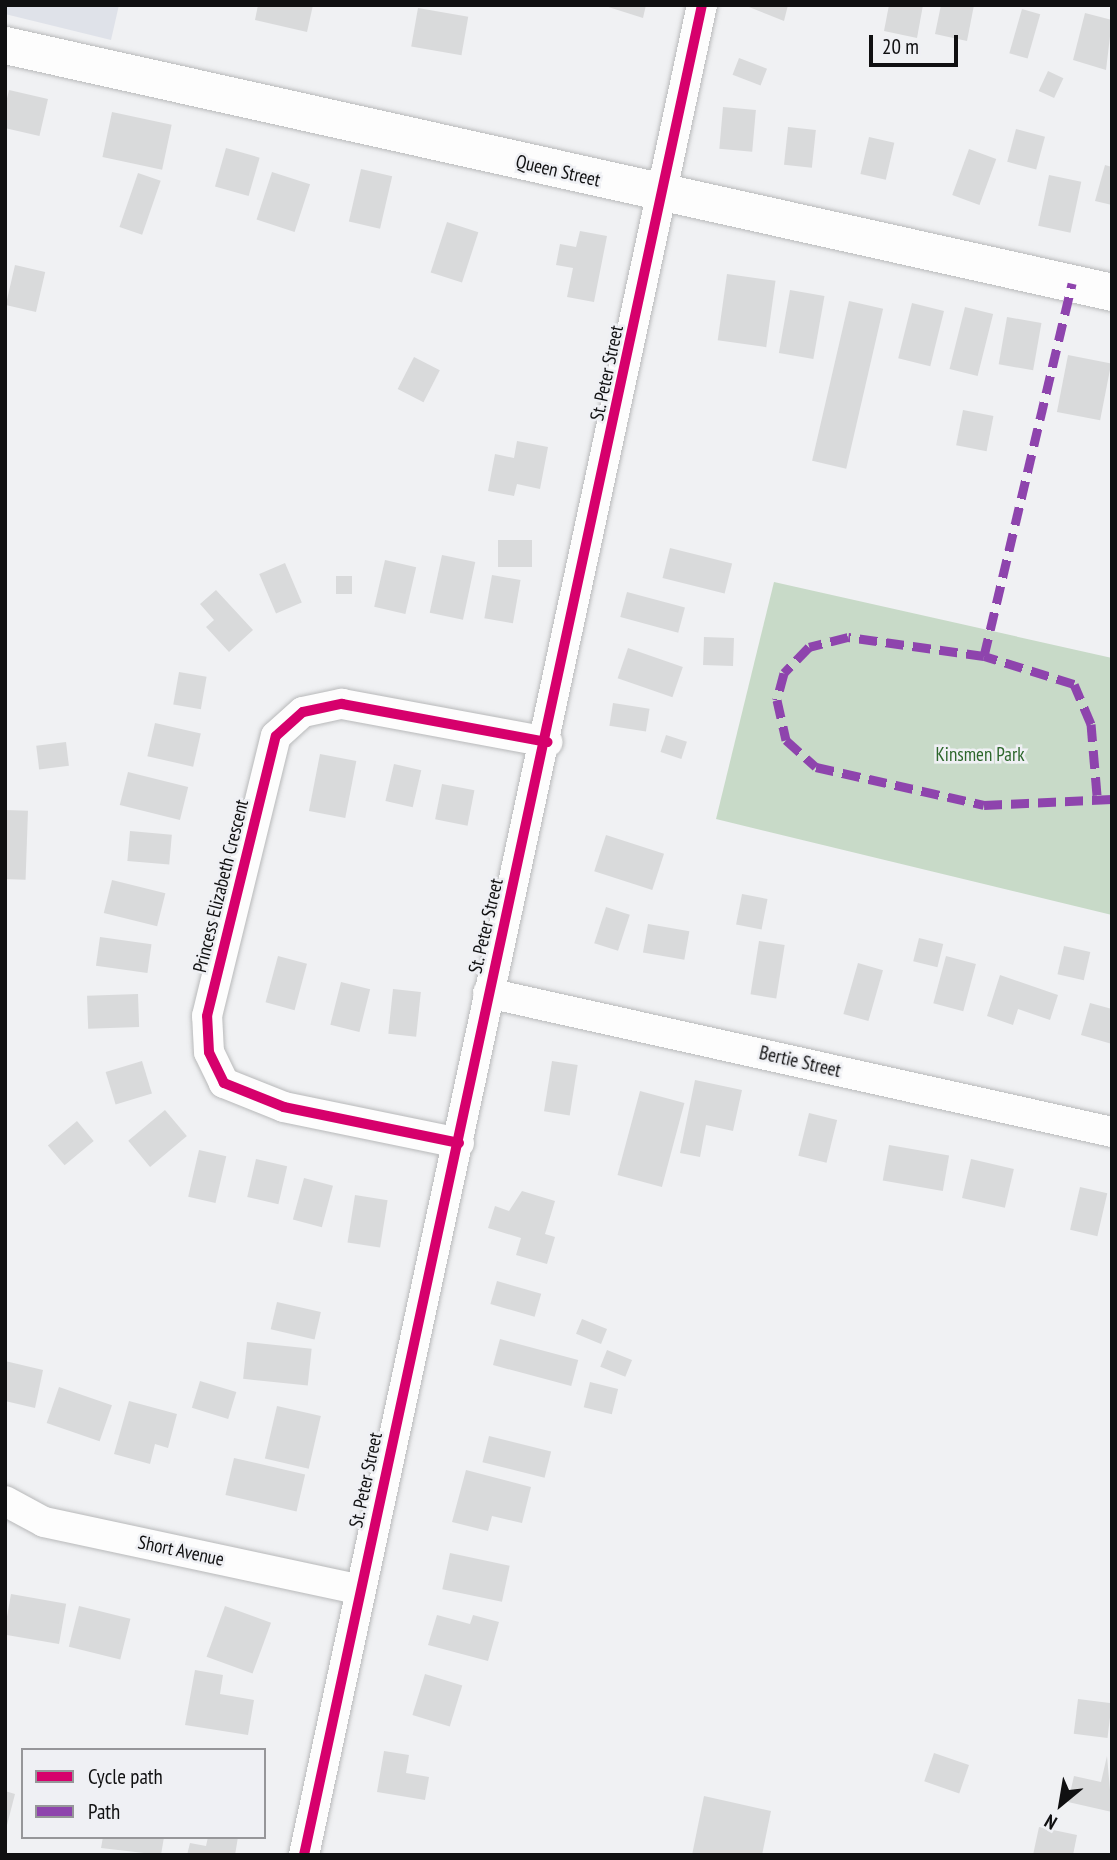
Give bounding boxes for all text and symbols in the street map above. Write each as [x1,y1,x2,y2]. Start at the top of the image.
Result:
scale bar [872,21,961,65]
text: 20 m [882,33,919,60]
street label: Queen Street [514,150,602,192]
street label: St. Peter Street [586,323,628,423]
park label: Kinsmen Park [935,744,1025,766]
street label: Princess Elizabeth Crescent [188,797,254,975]
street label: St. Peter Street [464,876,508,976]
street label: Bertie Street [757,1042,843,1082]
street label: St. Peter Street [345,1430,387,1530]
street label: Short Avenue [136,1531,226,1571]
legend [21,1748,266,1839]
text: Cycle path [88,1763,163,1790]
north arrow [1026,1769,1096,1839]
text: Path [88,1798,120,1825]
text: N [1040,1809,1061,1835]

